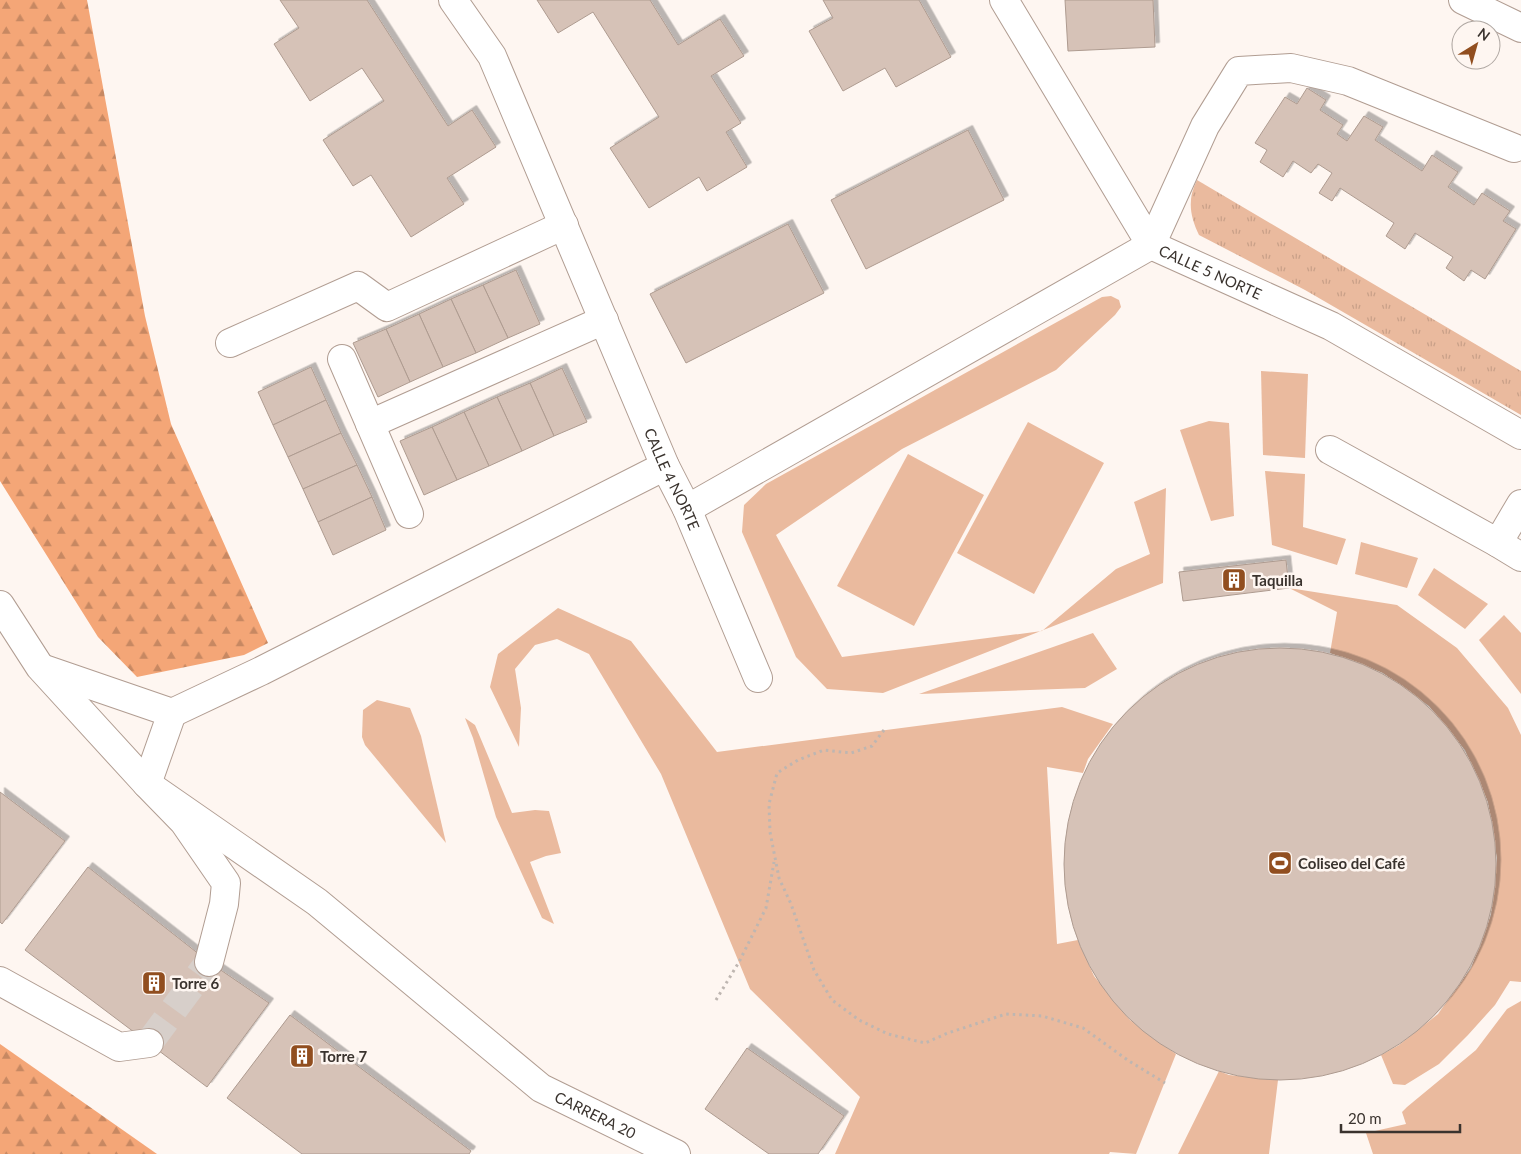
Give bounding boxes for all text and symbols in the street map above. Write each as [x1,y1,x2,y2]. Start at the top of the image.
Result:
north arrow [1451,20,1501,70]
text: N [1475,24,1494,44]
street label: CALLE 5 NORTE [1156,241,1265,303]
street label: CALLE 4 NORTE [641,425,704,533]
building icon: Taquilla [1221,567,1247,593]
place label: Taquilla [1252,571,1303,589]
sports icon: Coliseo del Café [1267,850,1293,876]
place label: Coliseo del Café [1298,854,1405,872]
building icon: Torre 6 [141,970,167,996]
place label: Torre 6 [172,974,219,992]
building icon: Torre 7 [289,1043,315,1069]
place label: Torre 7 [320,1047,367,1065]
street label: CARRERA 20 [552,1087,639,1142]
scale bar [1341,1102,1460,1134]
text: 20 m [1348,1109,1382,1127]

